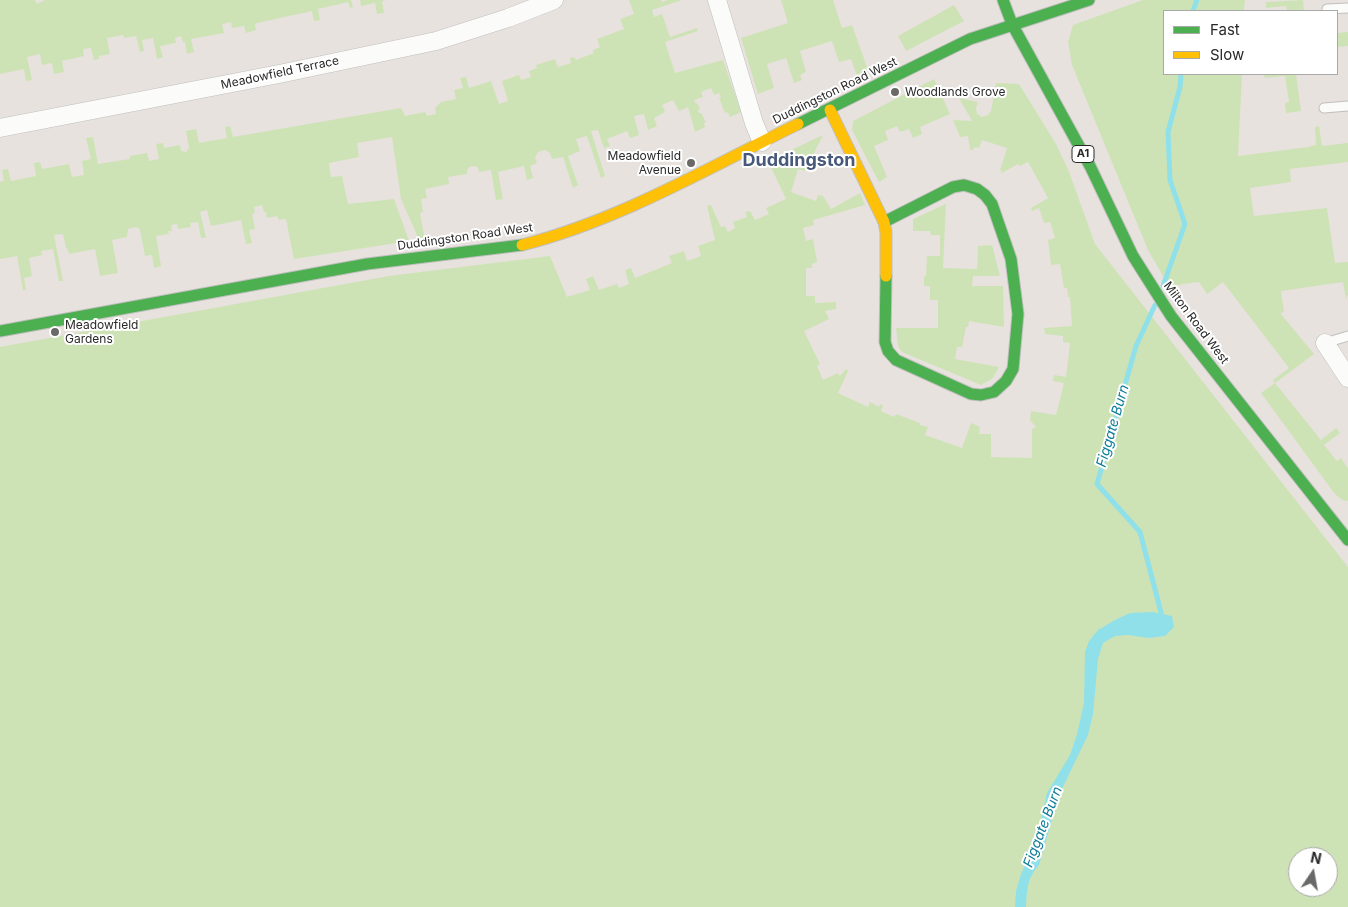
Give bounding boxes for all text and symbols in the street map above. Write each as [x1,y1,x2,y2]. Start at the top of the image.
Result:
legend [1163,10,1338,75]
text: Fast [1210,20,1240,39]
text: Slow [1210,45,1244,64]
street label: Meadowfield Terrace [220,53,340,93]
street label: Duddingston Road West [771,55,899,127]
place label: Woodlands Grove [905,85,1005,99]
marker: Woodlands Grove [889,86,901,98]
road number: A1 [1072,146,1094,162]
place label: Meadowfield Avenue [608,149,681,177]
district label: Duddingston [742,150,856,172]
marker: Meadowfield Avenue [685,157,697,169]
street label: Duddingston Road West [396,220,534,254]
street label: Milton Road West [1160,279,1232,367]
place label: Meadowfield Gardens [65,318,138,346]
marker: Meadowfield Gardens [49,326,61,338]
water label: Figgate Burn [1093,383,1133,469]
water label: Figgate Burn [1020,784,1066,870]
north arrow [1288,847,1338,897]
text: N [1309,848,1323,867]

